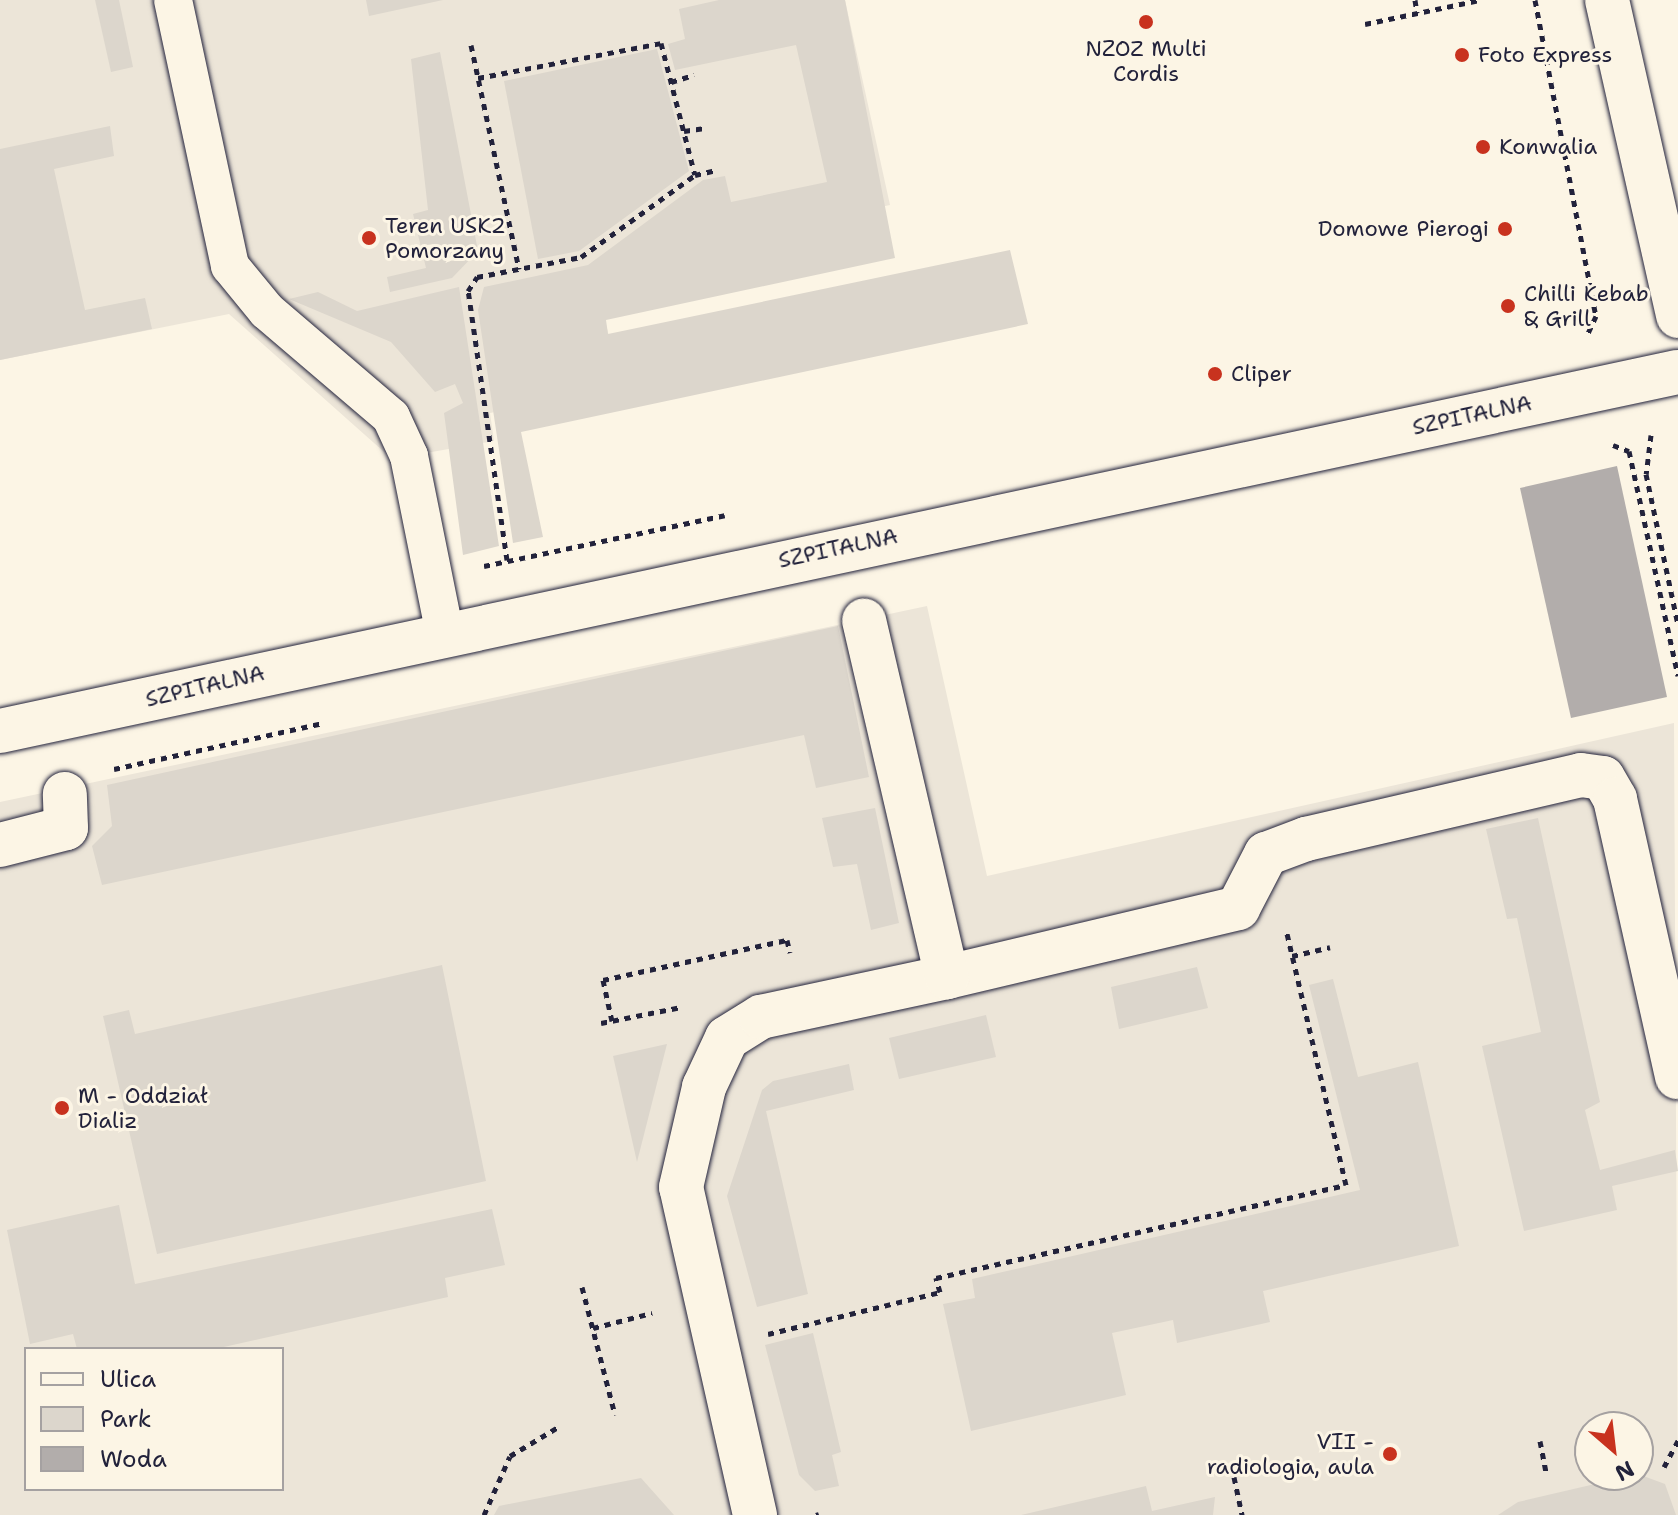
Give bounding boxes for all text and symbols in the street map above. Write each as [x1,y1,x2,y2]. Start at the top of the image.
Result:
marker: NZOZ Multi Cordis [1137,13,1155,31]
place label: NZOZ Multi Cordis [1085,35,1207,86]
place label: Foto Express [1478,42,1612,68]
marker: Foto Express [1453,46,1471,64]
place label: Konwalia [1499,134,1597,160]
marker: Konwalia [1474,138,1492,156]
place label: Teren USK2 Pomorzany [385,212,506,264]
place label: Domowe Pierogi [1318,216,1489,242]
marker: Domowe Pierogi [1496,220,1514,238]
marker: Teren USK2 Pomorzany [360,229,378,247]
place label: Chilli Kebab & Grill [1524,280,1649,332]
marker: Chilli Kebab & Grill [1499,297,1517,315]
place label: Cliper [1231,361,1292,387]
marker: Cliper [1206,365,1224,383]
street label: SZPITALNA [1410,389,1534,441]
street label: SZPITALNA [776,522,900,574]
street label: SZPITALNA [143,659,267,713]
place label: M - Oddział Dializ [78,1082,208,1134]
marker: M - Oddział Dializ [53,1099,71,1117]
legend [24,1347,284,1491]
text: Ulica [100,1363,156,1395]
text: Park [100,1403,152,1435]
north arrow [1574,1411,1654,1491]
place label: VII - radiologia, aula [1207,1428,1374,1480]
text: Woda [100,1443,167,1475]
marker: VII - radiologia, aula [1381,1445,1399,1463]
text: N [1610,1454,1639,1488]

